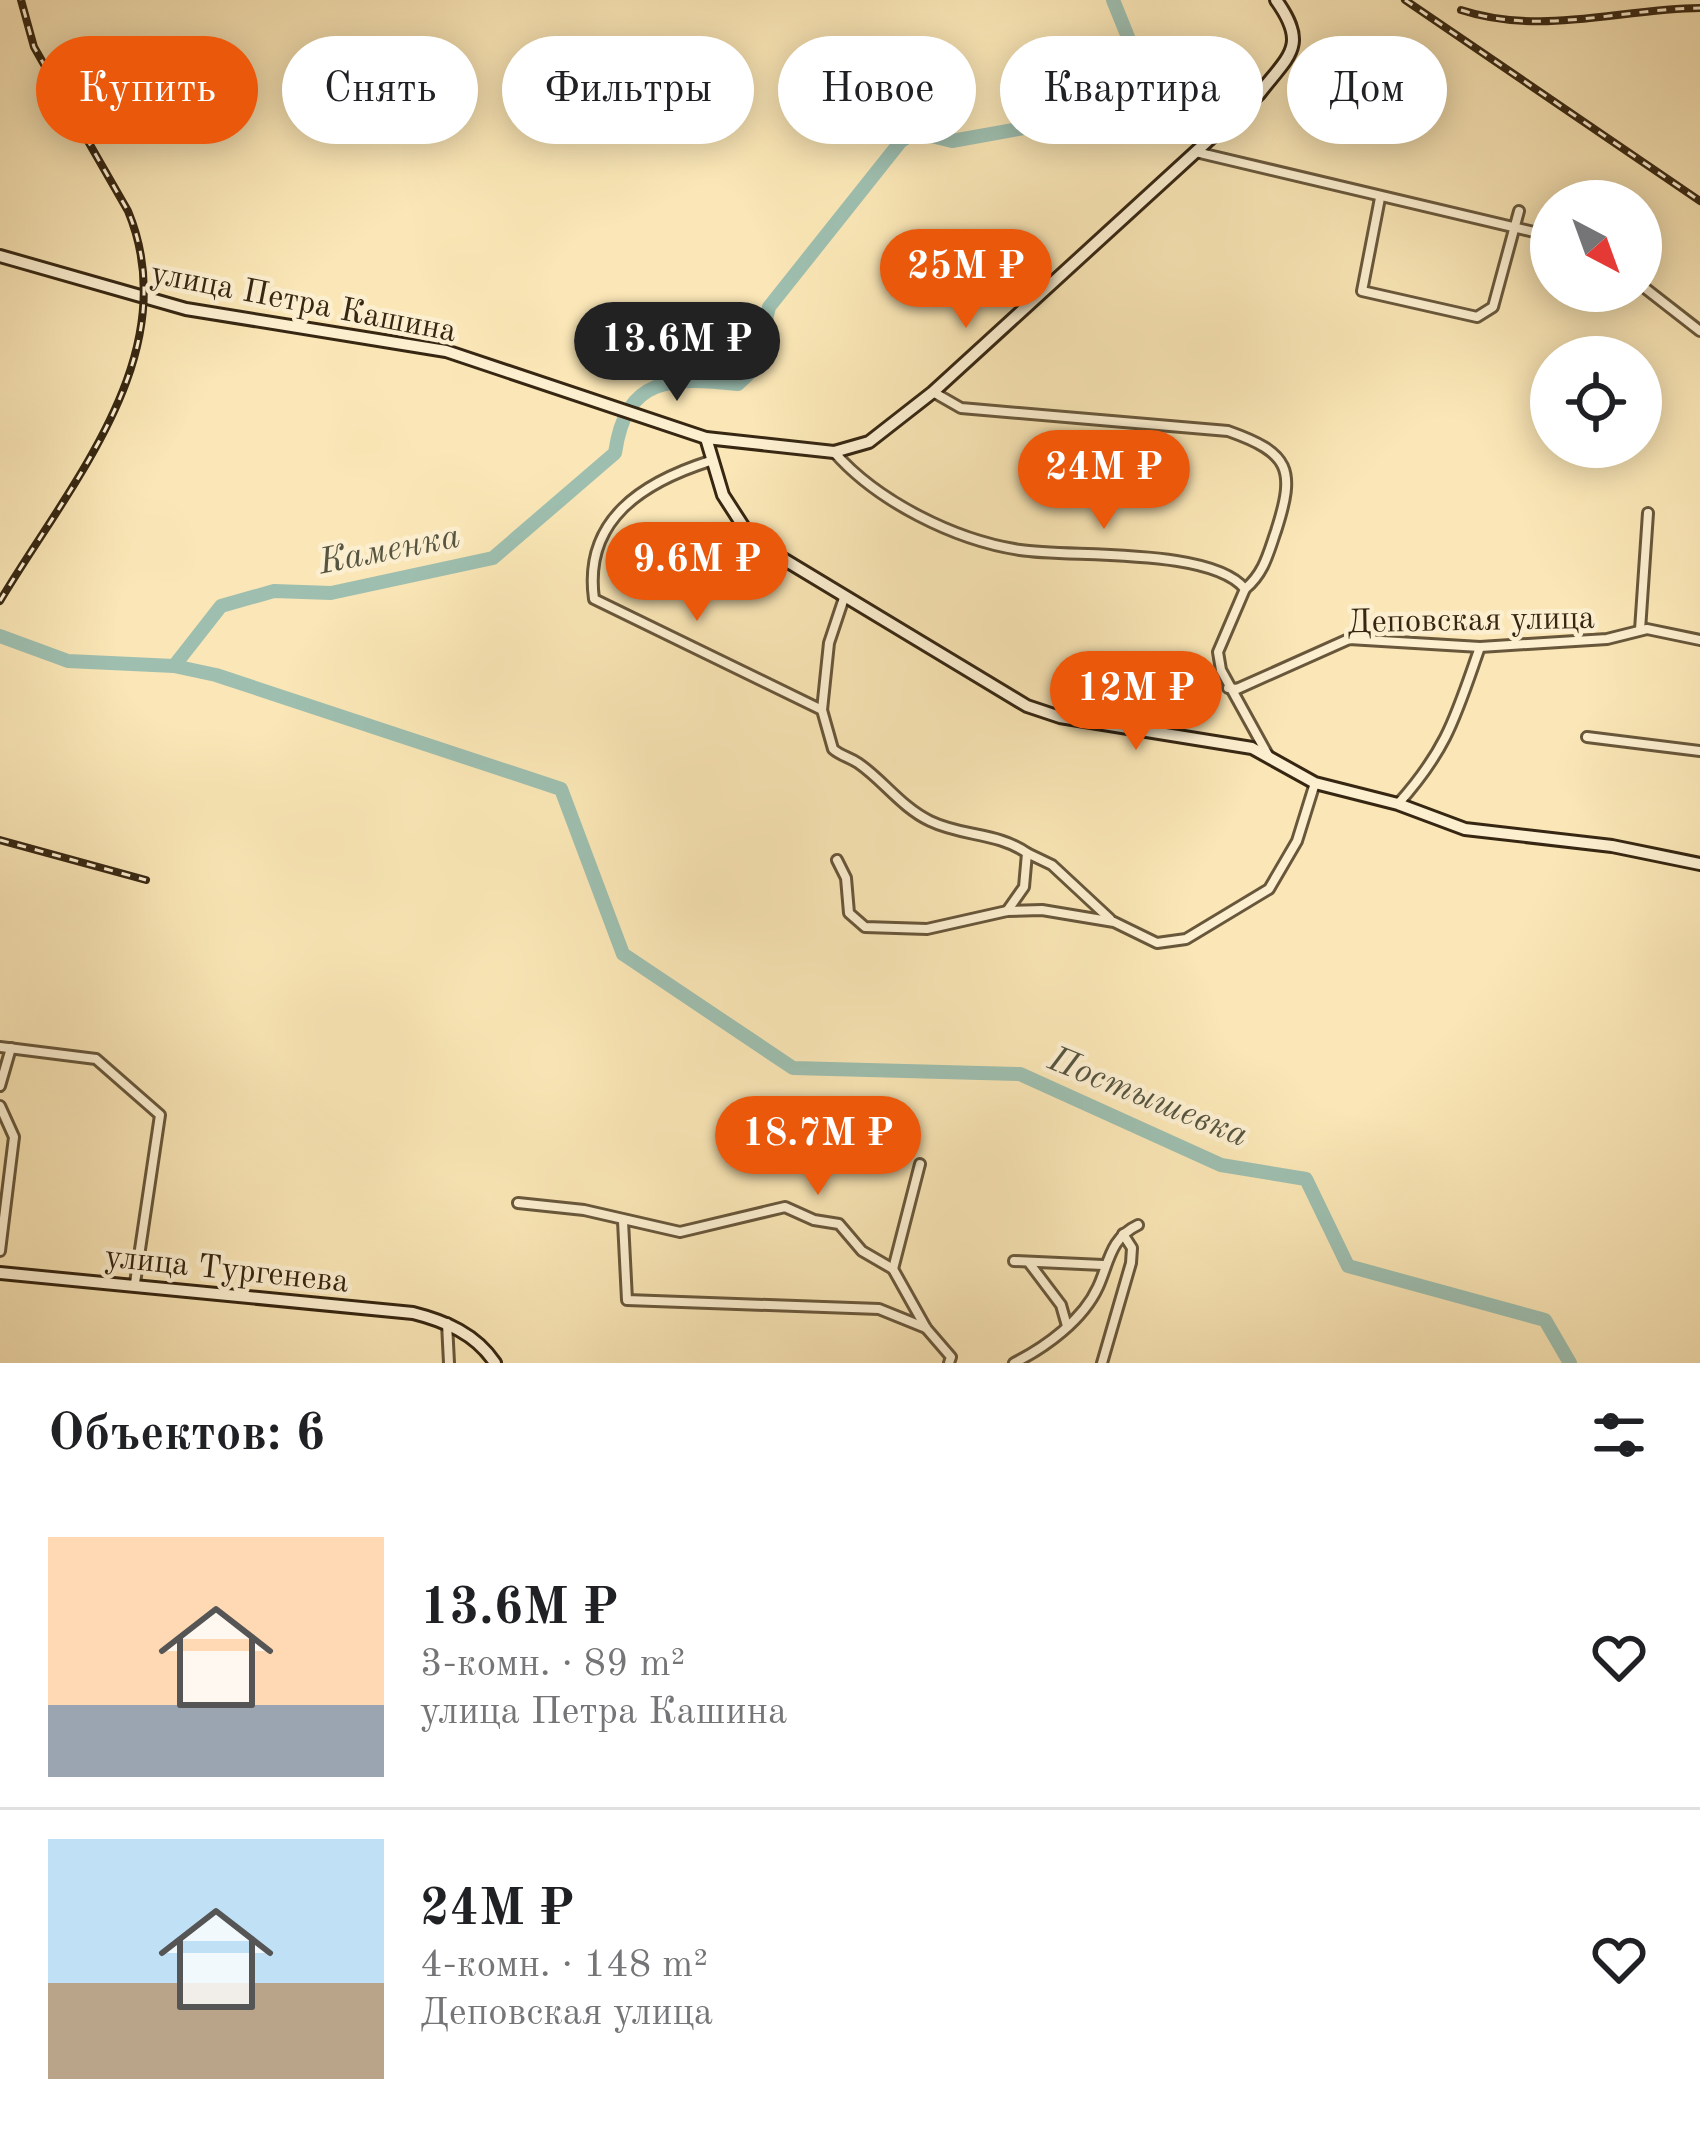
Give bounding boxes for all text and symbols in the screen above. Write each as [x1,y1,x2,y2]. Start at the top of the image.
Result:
chip: Купить [36,36,258,144]
chip: Снять [282,36,478,144]
chip: Фильтры [502,36,754,144]
chip: Новое [778,36,976,144]
chip: Квартира [1000,36,1263,144]
chip: Дом [1287,36,1447,144]
north arrow [1530,180,1662,312]
map controls [1530,180,1662,468]
pin: 25M ₽ [882,229,1050,331]
text: 25M ₽ [907,248,1025,287]
street label: улица Петра Кашина [148,258,459,349]
pin: 13.6M ₽ [566,302,788,404]
text: 13.6M ₽ [601,321,753,360]
button: locate [1530,336,1662,468]
pin: 24M ₽ [1020,430,1188,532]
text: 24M ₽ [1045,449,1163,488]
water label: Каменка [315,519,463,582]
pin: 9.6M ₽ [599,522,795,624]
text: 9.6M ₽ [632,541,762,580]
street label: Деповская улица [1347,603,1595,640]
pin: 12M ₽ [1052,651,1220,753]
text: 12M ₽ [1077,670,1195,709]
water label: Постышевка [1042,1042,1252,1155]
pin: 18.7M ₽ [707,1096,929,1198]
text: 18.7M ₽ [742,1115,894,1154]
street label: улица Тургенева [103,1241,350,1300]
icon: filters [1586,1402,1652,1468]
text: Объектов: 6 [48,1410,325,1461]
text: 13.6M ₽ [420,1584,619,1635]
icon: home [144,1585,288,1729]
icon: heart [1586,1624,1652,1690]
text: 3-комн. · 89 m² [420,1645,685,1684]
text: улица Петра Кашина [420,1693,787,1732]
text: 24M ₽ [420,1885,575,1936]
icon: home [144,1887,288,2031]
icon: heart [1586,1926,1652,1992]
text: 4-комн. · 148 m² [420,1946,708,1985]
text: Деповская улица [420,1994,713,2033]

